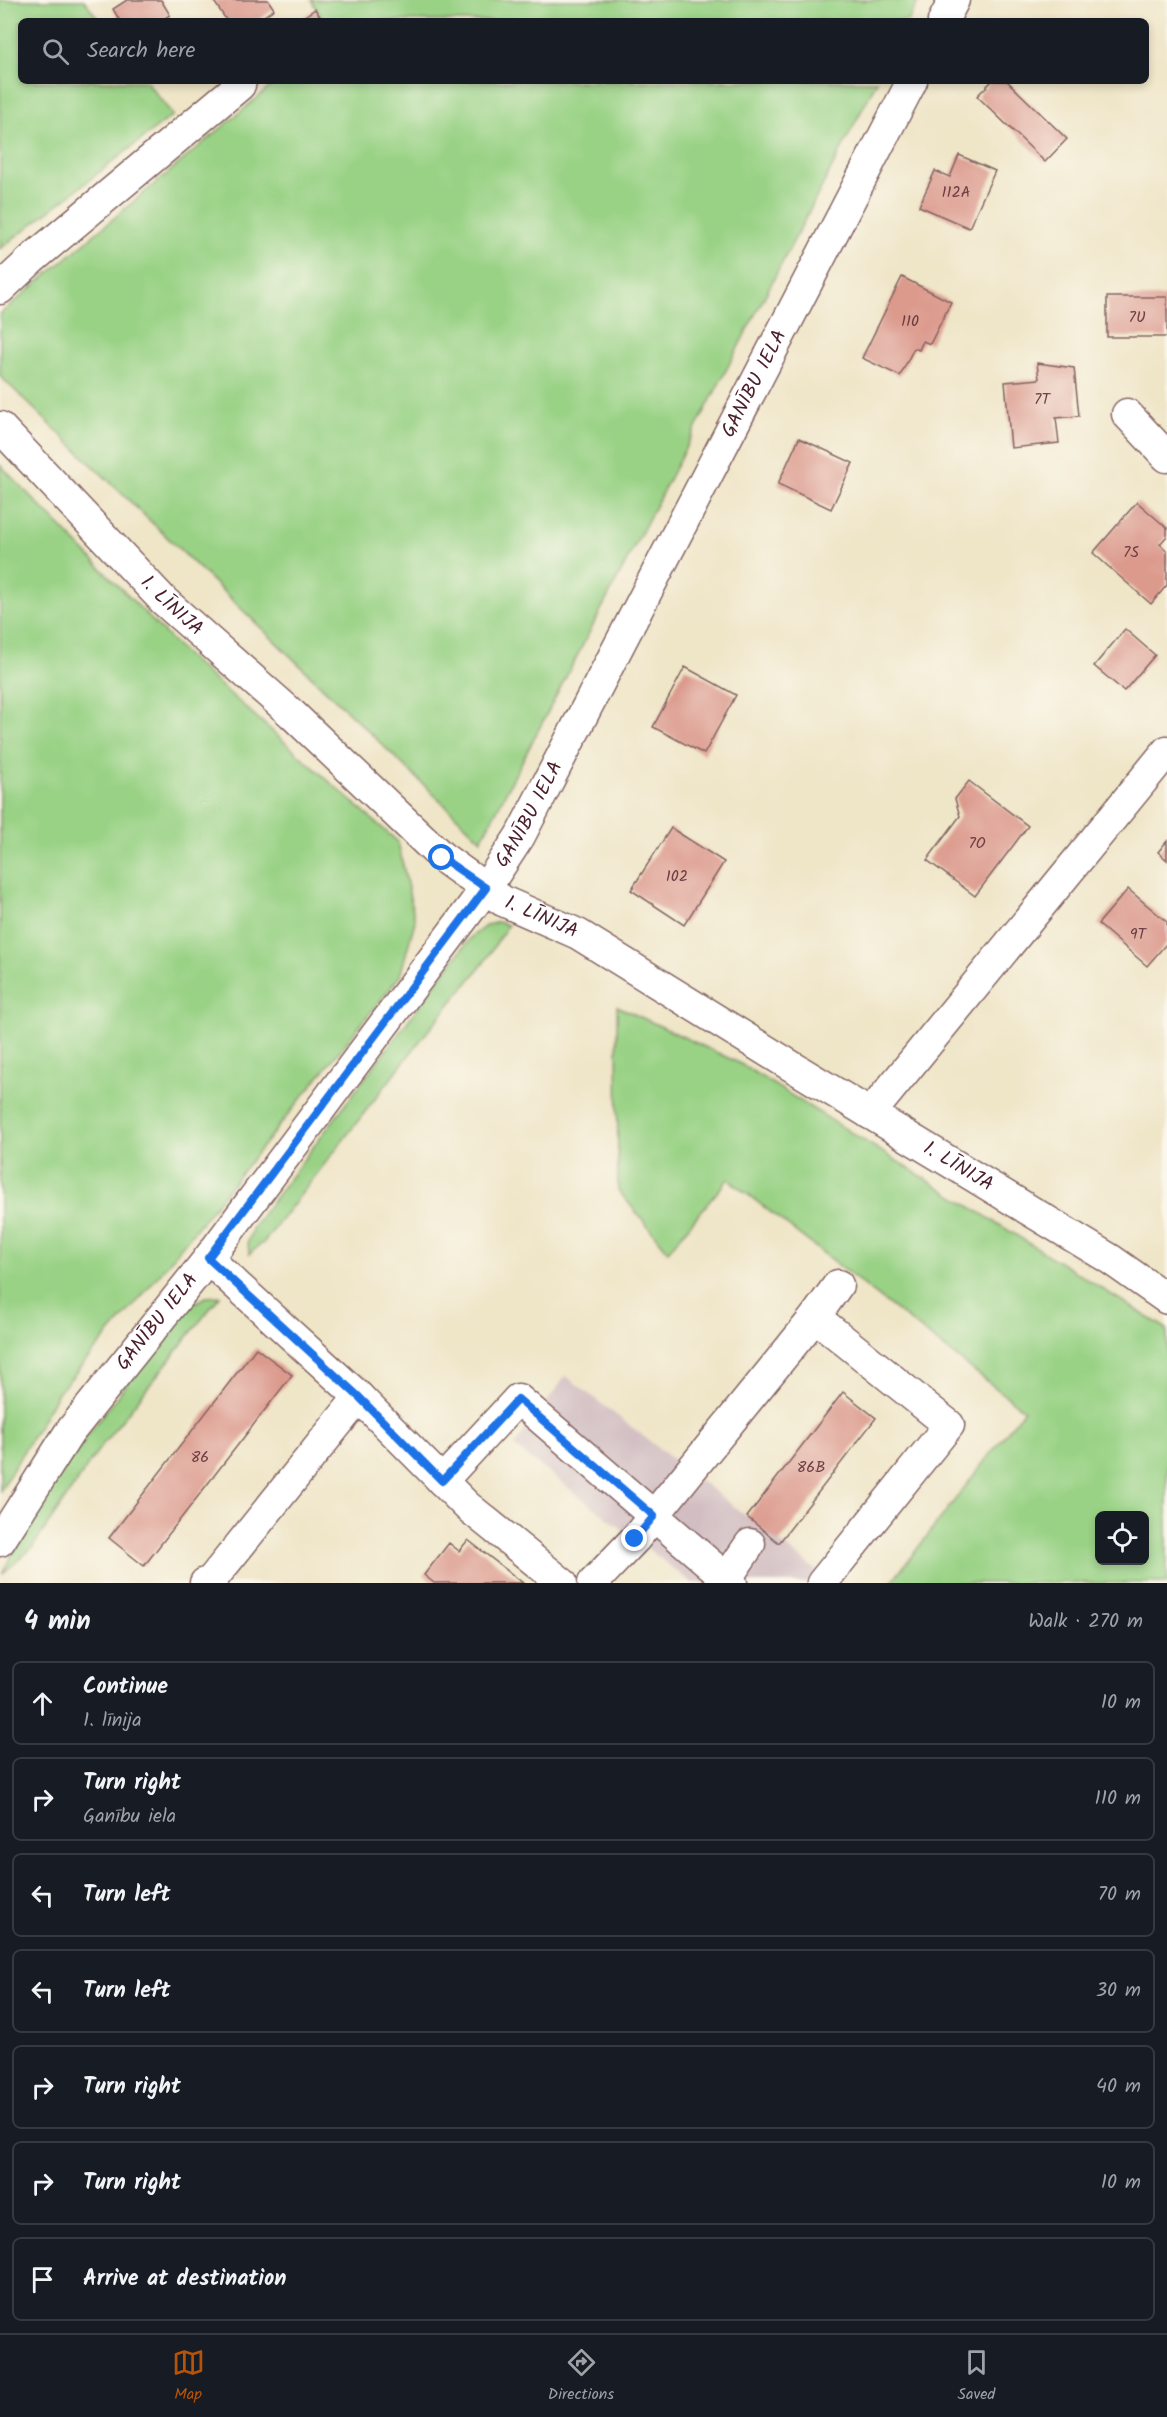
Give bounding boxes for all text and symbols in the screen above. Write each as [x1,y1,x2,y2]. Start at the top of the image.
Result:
search box [18,18,1149,84]
text: Search here [87,34,195,69]
icon: search [39,35,72,68]
house number: 112A [941,180,971,205]
house number: 7U [1129,305,1146,330]
house number: 110 [901,309,919,334]
street label: GANĪBU IELA [713,324,796,444]
house number: 7T [1034,387,1051,412]
house number: 7S [1123,540,1139,565]
street label: 1. LĪNIJA [132,568,210,645]
street label: GANĪBU IELA [487,756,572,875]
house number: 7O [968,831,986,856]
route start [428,844,454,870]
house number: 102 [666,864,688,889]
street label: 1. LĪNIJA [499,888,583,948]
house number: 9T [1130,922,1148,947]
street label: 1. LĪNIJA [917,1133,999,1201]
street label: GANĪBU IELA [108,1266,207,1378]
house number: 86 [191,1445,209,1470]
house number: 86B [797,1455,825,1480]
map controls [1095,1511,1149,1565]
button: locate [1095,1511,1149,1565]
route end [621,1525,647,1551]
text: 4 min [24,1601,91,1643]
text: Walk · 270 m [1028,1606,1143,1638]
text: Continue [83,1670,168,1705]
icon: ahead [26,1687,59,1720]
text: 10 m [1101,1687,1141,1719]
text: 1. līnija [83,1705,142,1737]
text: Turn right [83,1766,181,1801]
icon: right [26,1783,59,1816]
text: 110 m [1095,1783,1141,1815]
text: Ganību iela [83,1801,176,1833]
text: Turn left [83,1878,170,1913]
icon: left [26,1879,59,1912]
text: 70 m [1098,1879,1141,1911]
text: Turn left [83,1974,170,2009]
icon: left [26,1975,59,2008]
text: 30 m [1096,1975,1141,2007]
text: Turn right [83,2070,181,2105]
icon: right [26,2071,59,2104]
text: 40 m [1096,2071,1141,2103]
text: Turn right [83,2166,181,2201]
icon: right [26,2167,59,2200]
text: 10 m [1101,2167,1141,2199]
text: Arrive at destination [83,2262,286,2297]
icon: arrive [26,2263,59,2296]
tab: Map [172,2346,205,2407]
tab: Directions [548,2346,614,2407]
tab: Saved [957,2346,995,2407]

